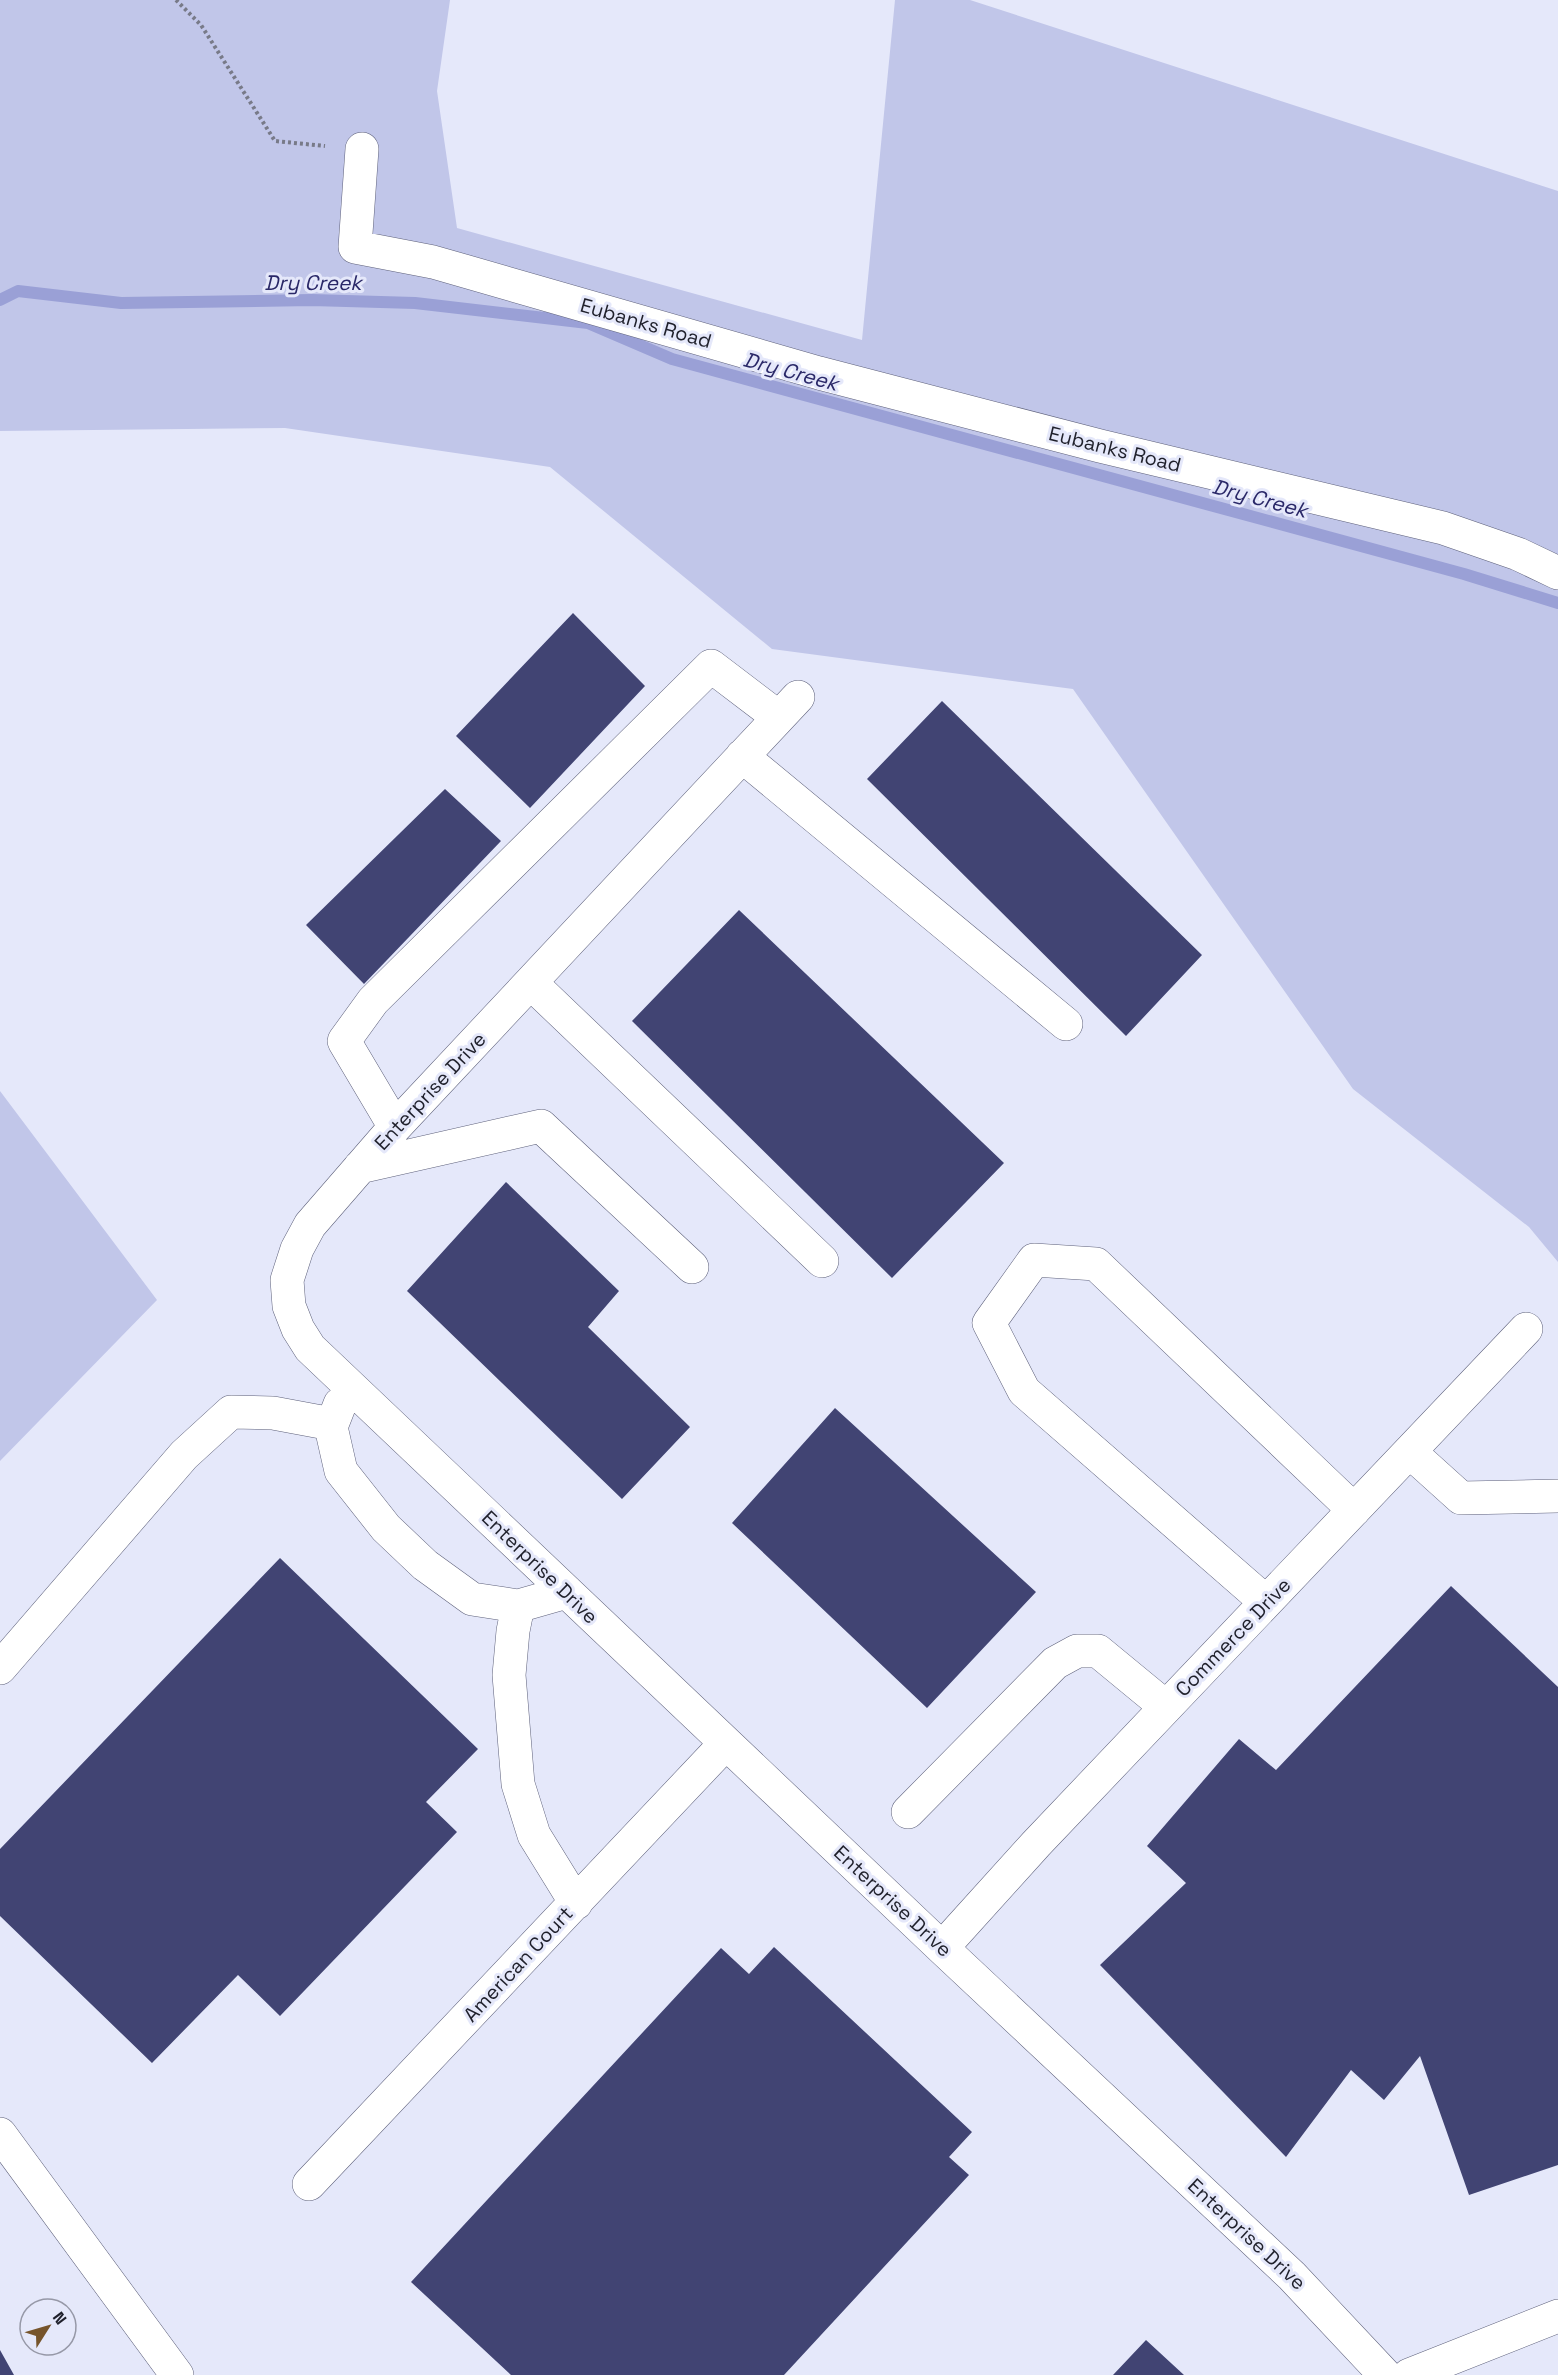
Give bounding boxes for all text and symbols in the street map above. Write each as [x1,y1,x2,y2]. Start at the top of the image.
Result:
water label: Dry Creek [264,269,364,296]
street label: Eubanks Road [577,292,715,354]
water label: Dry Creek [741,345,844,397]
street label: Eubanks Road [1046,420,1184,478]
water label: Dry Creek [1210,472,1313,524]
street label: Enterprise Drive [369,1026,491,1156]
street label: Enterprise Drive [476,1505,604,1629]
street label: Commerce Drive [1170,1572,1296,1702]
street label: Enterprise Drive [828,1840,958,1962]
street label: American Court [458,1901,578,2027]
street label: Enterprise Drive [1182,2173,1312,2295]
north arrow [18,2297,78,2357]
text: N [48,2308,71,2329]

